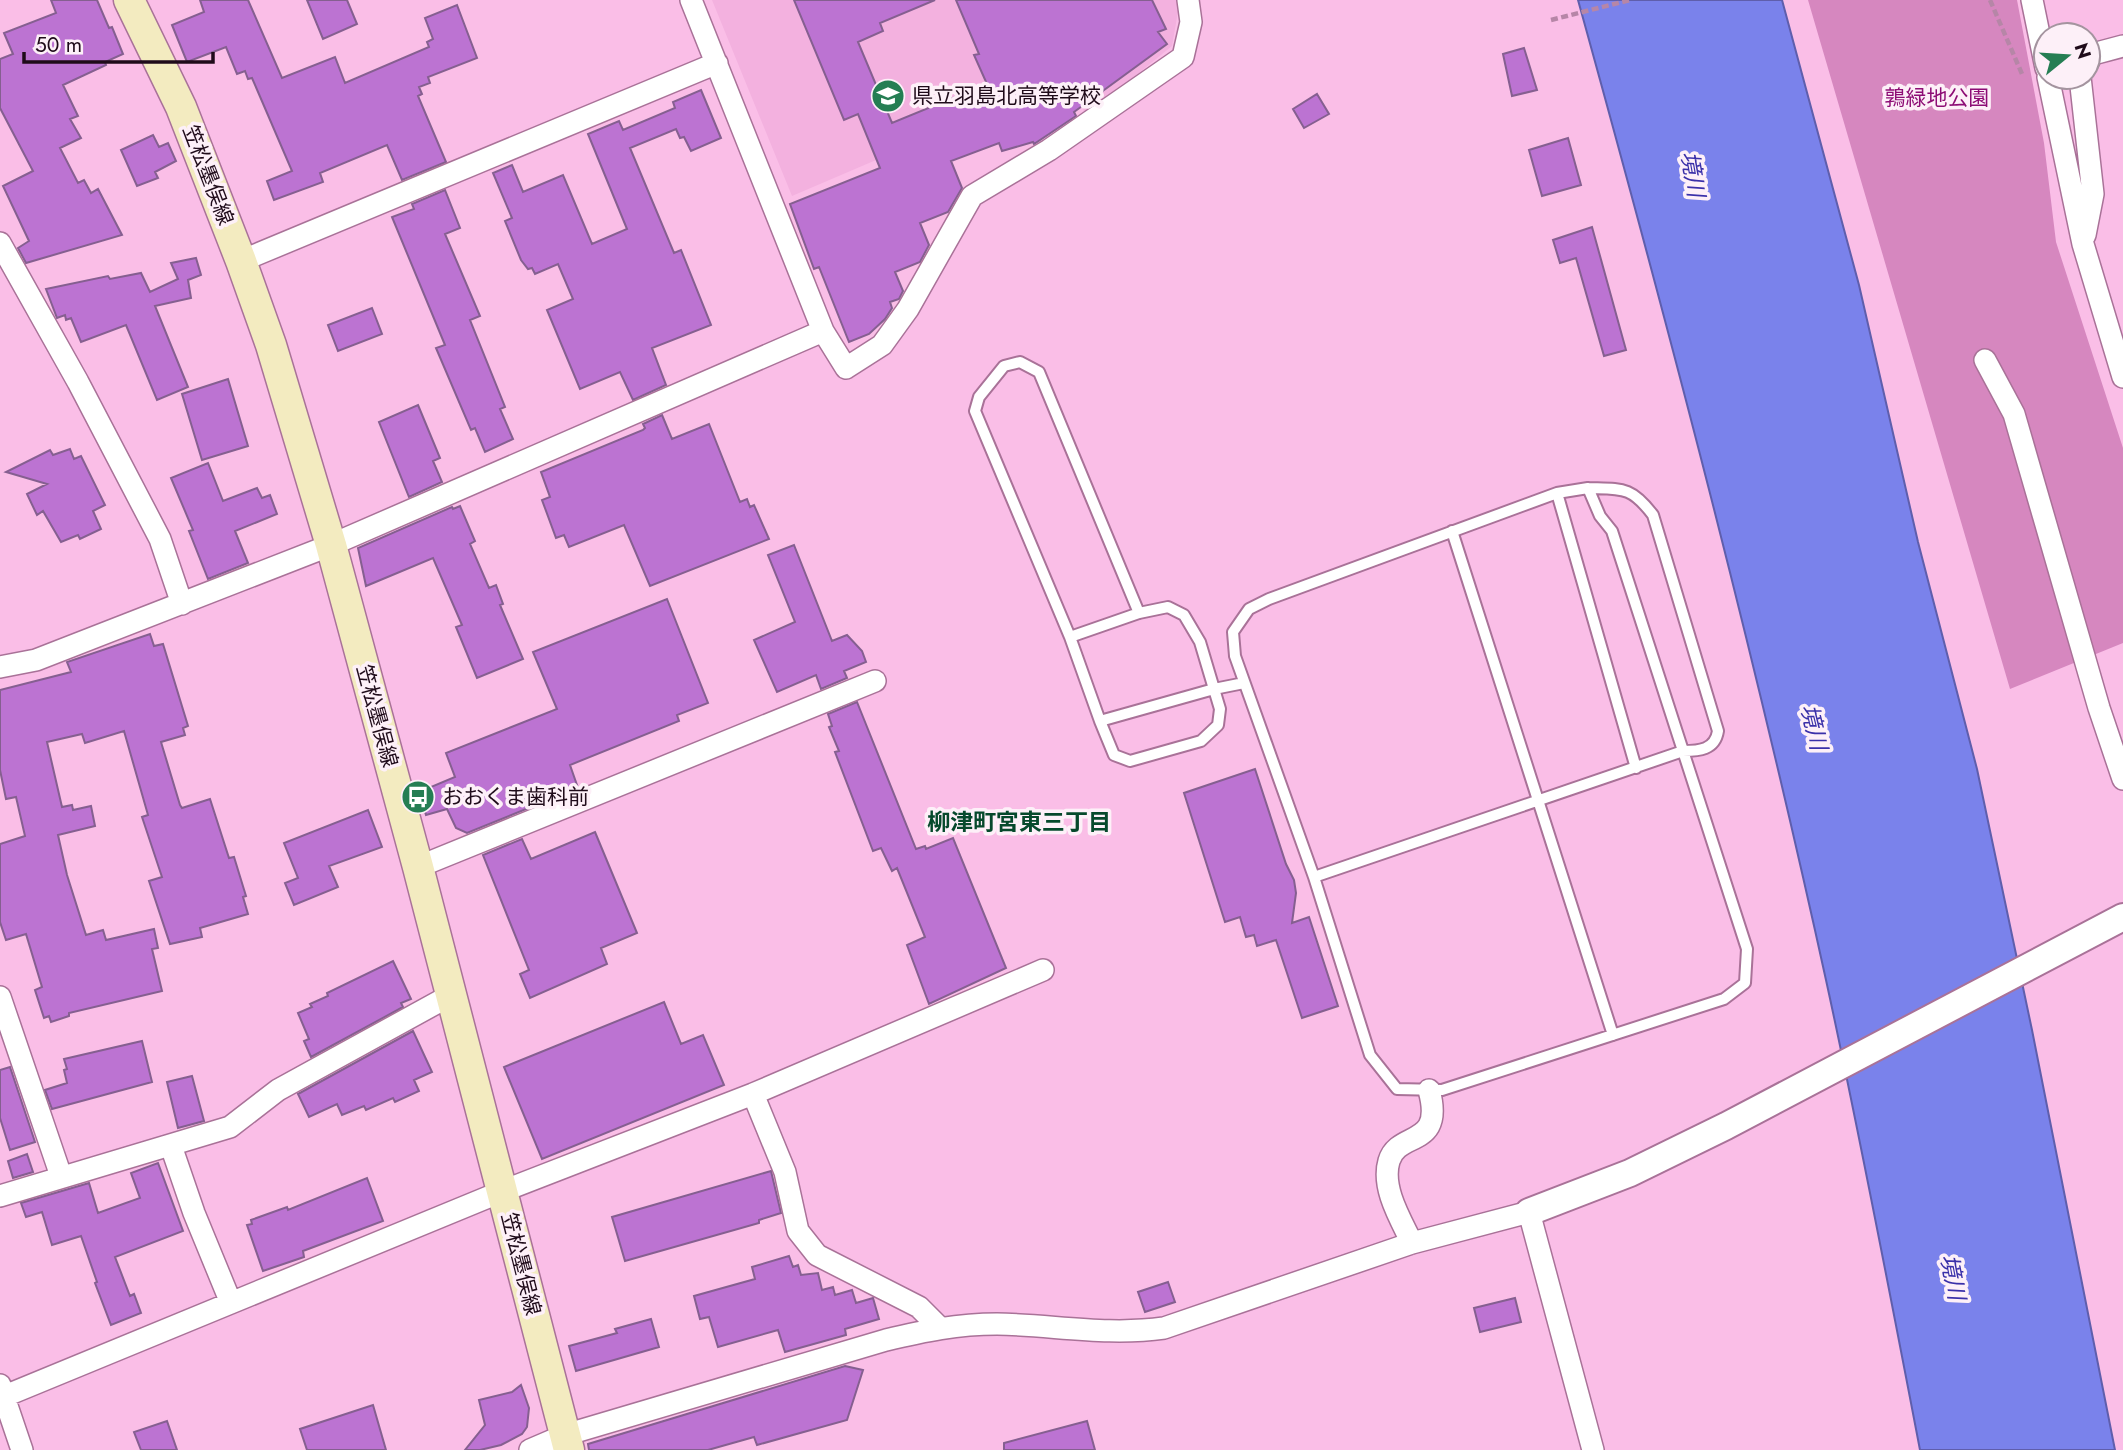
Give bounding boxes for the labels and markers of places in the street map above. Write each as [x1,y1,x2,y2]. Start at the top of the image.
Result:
school or university icon: 県立羽島北高等学校 [869,77,907,115]
place label: 県立羽島北高等学校 [912,81,1101,111]
bus stop icon: おおくま歯科前 [399,778,437,816]
place label: おおくま歯科前 [442,782,589,812]

